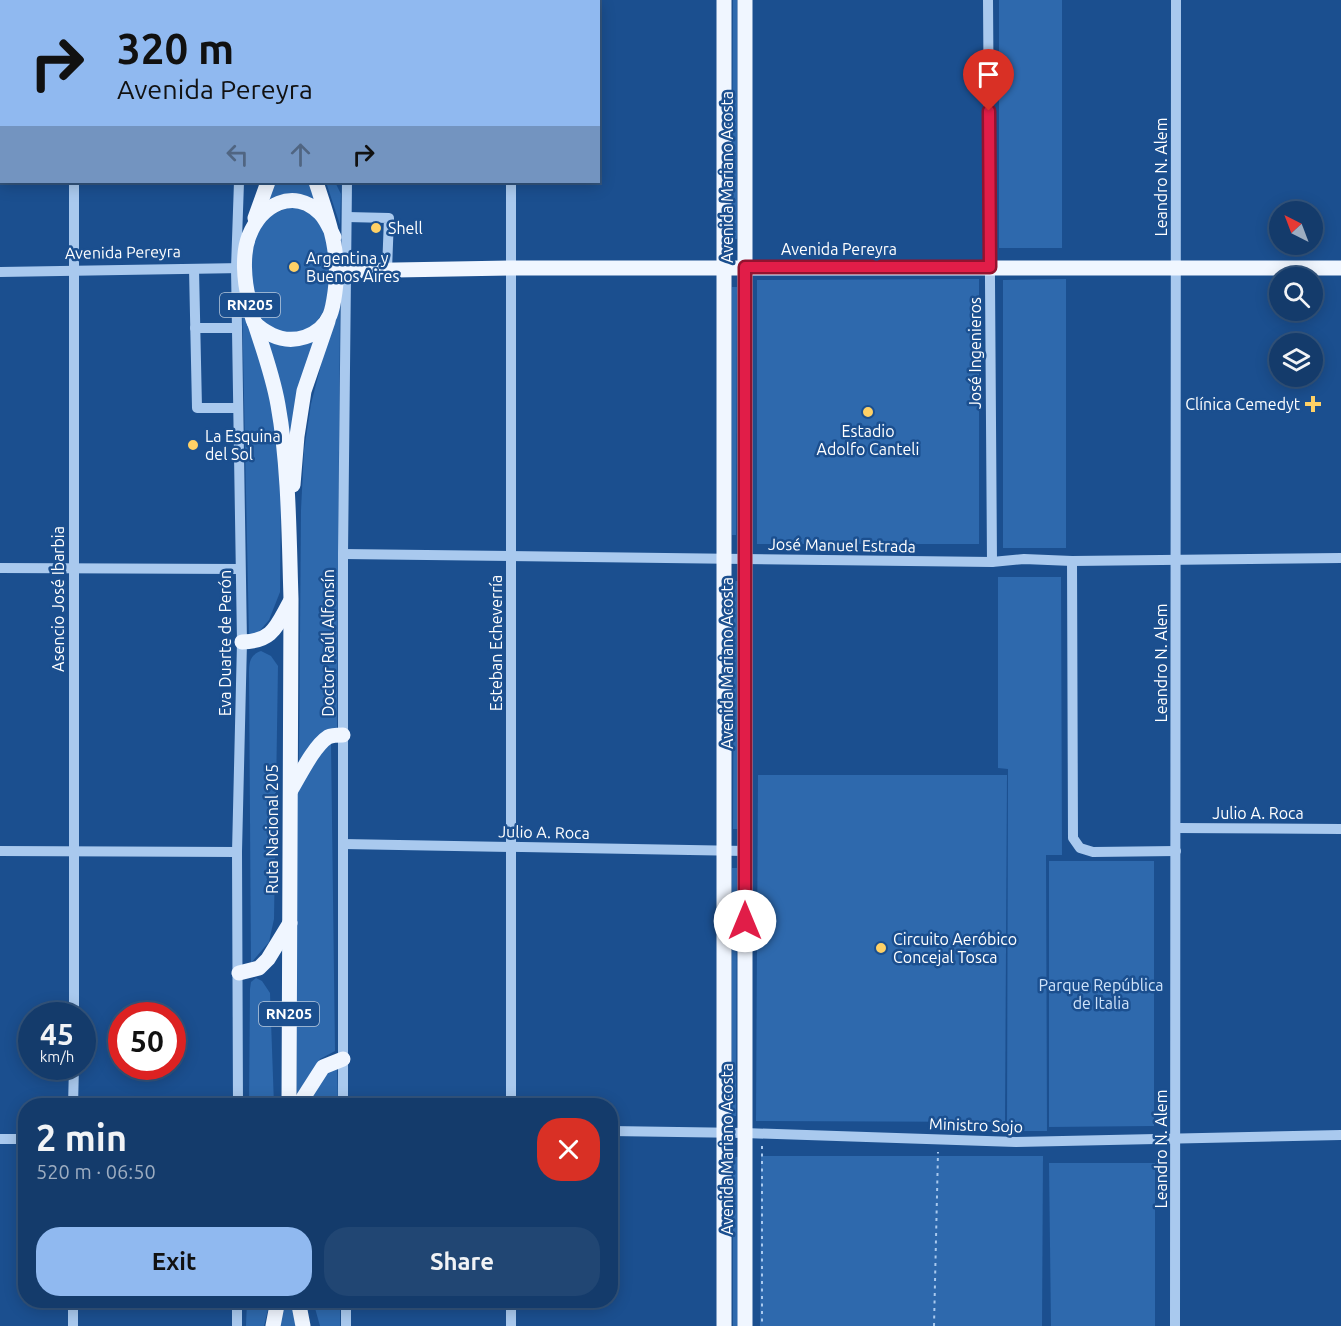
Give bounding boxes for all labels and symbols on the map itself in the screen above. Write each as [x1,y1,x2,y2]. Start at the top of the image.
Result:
pin [963,49,1014,111]
street label: Avenida Mariano Acosta [718,91,736,263]
street label: Leandro N. Alem [1152,117,1170,237]
north arrow [1269,201,1323,255]
place label: Shell [388,219,423,237]
marker: Shell [369,221,383,235]
street label: Avenida Pereyra [781,240,897,258]
street label: Avenida Pereyra [65,242,181,262]
place label: Argentina y Buenos Aires [306,249,399,285]
marker: Argentina y Buenos Aires [287,260,301,274]
road number: RN205 [220,293,280,317]
street label: José Ingenieros [966,297,984,409]
place label: Clínica Cemedyt [1185,395,1301,413]
marker: Clínica Cemedyt [1304,395,1322,413]
marker: Estadio Adolfo Canteli [861,405,875,419]
place label: Estadio Adolfo Canteli [817,422,919,458]
place label: La Esquina del Sol [205,427,281,463]
marker: La Esquina del Sol [186,438,200,452]
street label: Asencio José Ibarbia [49,526,67,672]
street label: José Manuel Estrada [768,535,916,555]
street label: Doctor Raúl Alfonsín [319,569,337,717]
street label: Eva Duarte de Perón [216,570,234,716]
street label: Esteban Echeverría [487,575,505,711]
street label: Avenida Mariano Acosta [718,577,736,749]
street label: Leandro N. Alem [1152,603,1170,723]
street label: Ruta Nacional 205 [263,764,281,894]
street label: Julio A. Roca [1212,804,1304,822]
street label: Julio A. Roca [498,822,590,842]
position arrow [713,889,777,953]
place label: Circuito Aeróbico Concejal Tosca [893,930,1017,966]
marker: Circuito Aeróbico Concejal Tosca [874,941,888,955]
park label: Parque República de Italia [1038,976,1164,1012]
speed limit sign: 50 [108,1002,186,1080]
road number: RN205 [259,1002,319,1026]
street label: Avenida Mariano Acosta [718,1063,736,1235]
street label: Leandro N. Alem [1152,1089,1170,1209]
street label: Ministro Sojo [929,1114,1023,1136]

